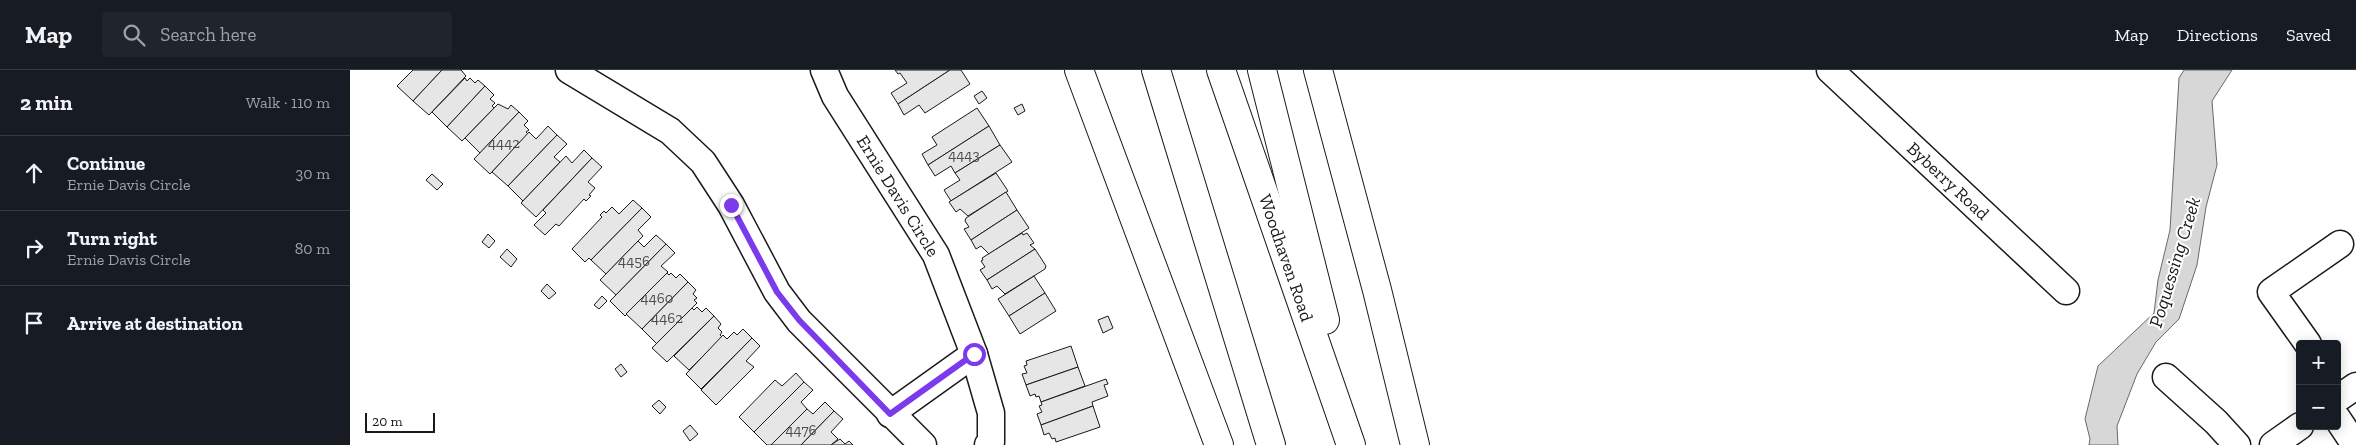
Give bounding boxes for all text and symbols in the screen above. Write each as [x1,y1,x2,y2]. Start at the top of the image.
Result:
search box [102,12,452,57]
text: Map [25,20,72,49]
icon: search [120,21,148,49]
text: Search here [160,23,257,46]
text: Map [2114,24,2149,46]
text: Directions [2177,24,2258,46]
text: Saved [2286,24,2331,46]
text: 2 min [20,90,72,115]
text: Walk · 110 m [246,93,330,112]
street label: Ernie Davis Circle [852,131,944,261]
house number: 4442 [488,134,520,152]
street label: Byberry Road [1902,137,1994,225]
house number: 4443 [948,146,980,164]
text: Continue [67,152,145,175]
icon: ahead [20,159,48,187]
text: 30 m [296,164,330,183]
text: Ernie Davis Circle [67,175,191,194]
street label: Woodhaven Road [1254,191,1318,325]
route end [720,194,743,217]
water label: Poquessing Creek [2144,194,2205,330]
text: Turn right [67,227,157,250]
icon: right [20,234,48,262]
text: 80 m [295,239,330,258]
text: Ernie Davis Circle [67,250,191,269]
house number: 4456 [618,252,650,270]
house number: 4460 [641,289,673,307]
icon: arrive [20,309,48,337]
house number: 4462 [651,309,683,327]
text: Arrive at destination [67,312,243,335]
map controls [2296,340,2341,430]
button: + [2296,340,2341,385]
route start [963,343,986,366]
button: − [2296,385,2341,430]
scale bar [365,410,435,433]
text: 20 m [372,413,403,430]
house number: 4476 [786,421,817,439]

